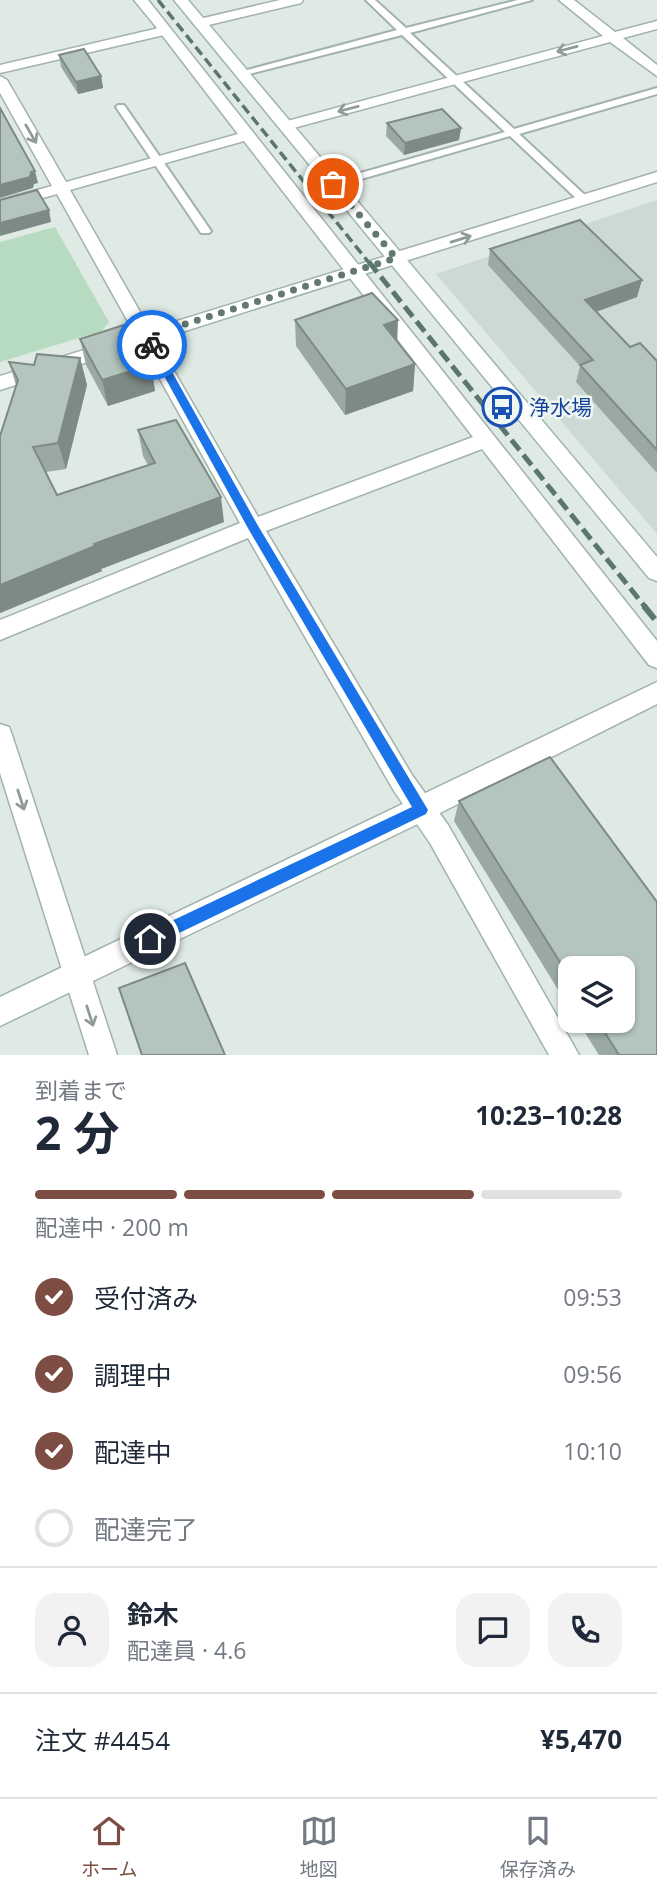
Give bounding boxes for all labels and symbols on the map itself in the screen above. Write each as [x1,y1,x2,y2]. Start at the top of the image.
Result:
one-way arrow [557,43,579,56]
one-way arrow [337,103,360,116]
one-way arrow [25,123,38,144]
pin [303,154,363,214]
one-way arrow [450,231,472,244]
courier [117,310,187,380]
bus stop icon: 浄水場 [481,386,523,428]
place label: 浄水場 [529,393,592,421]
one-way arrow [15,788,28,810]
pin [120,909,180,969]
one-way arrow [85,1005,97,1027]

